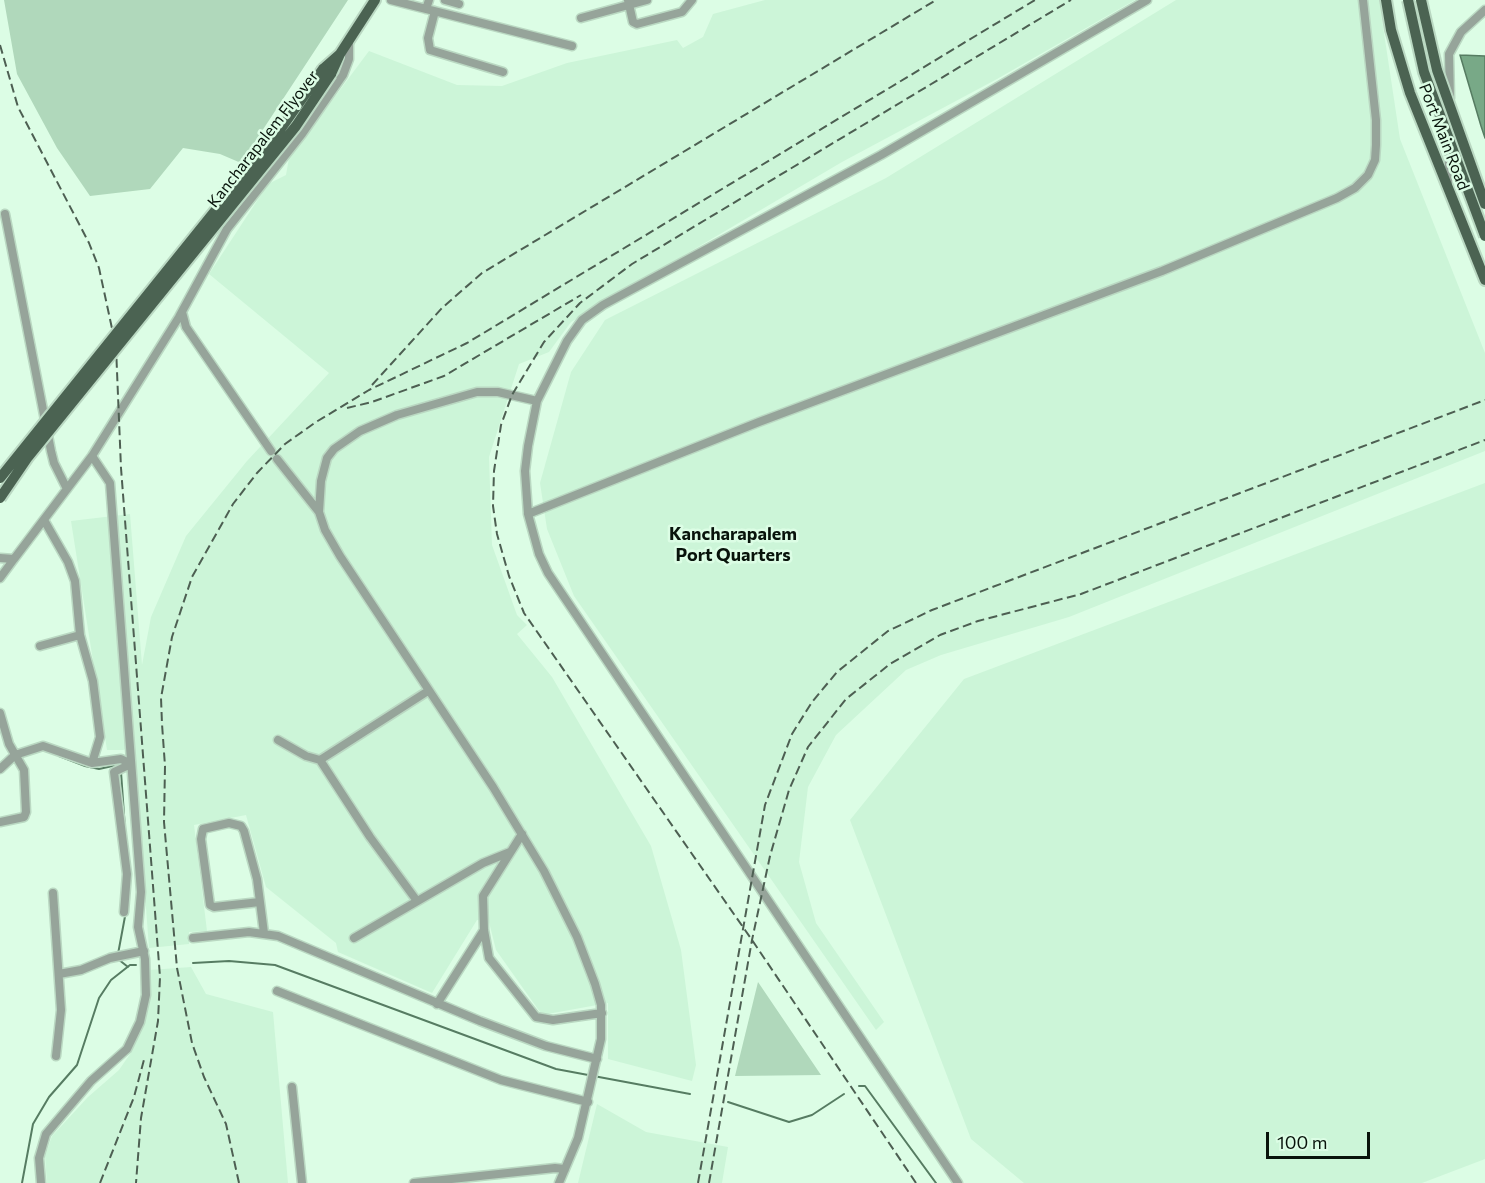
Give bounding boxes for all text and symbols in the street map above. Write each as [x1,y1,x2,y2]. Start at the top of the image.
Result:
street label: Kancharapalem Flyover [203,67,323,211]
street label: Port Main Road [1415,81,1473,193]
district label: Kancharapalem Port Quarters [669,523,797,566]
scale bar [1269,1120,1372,1158]
text: 100 m [1277,1131,1327,1153]

